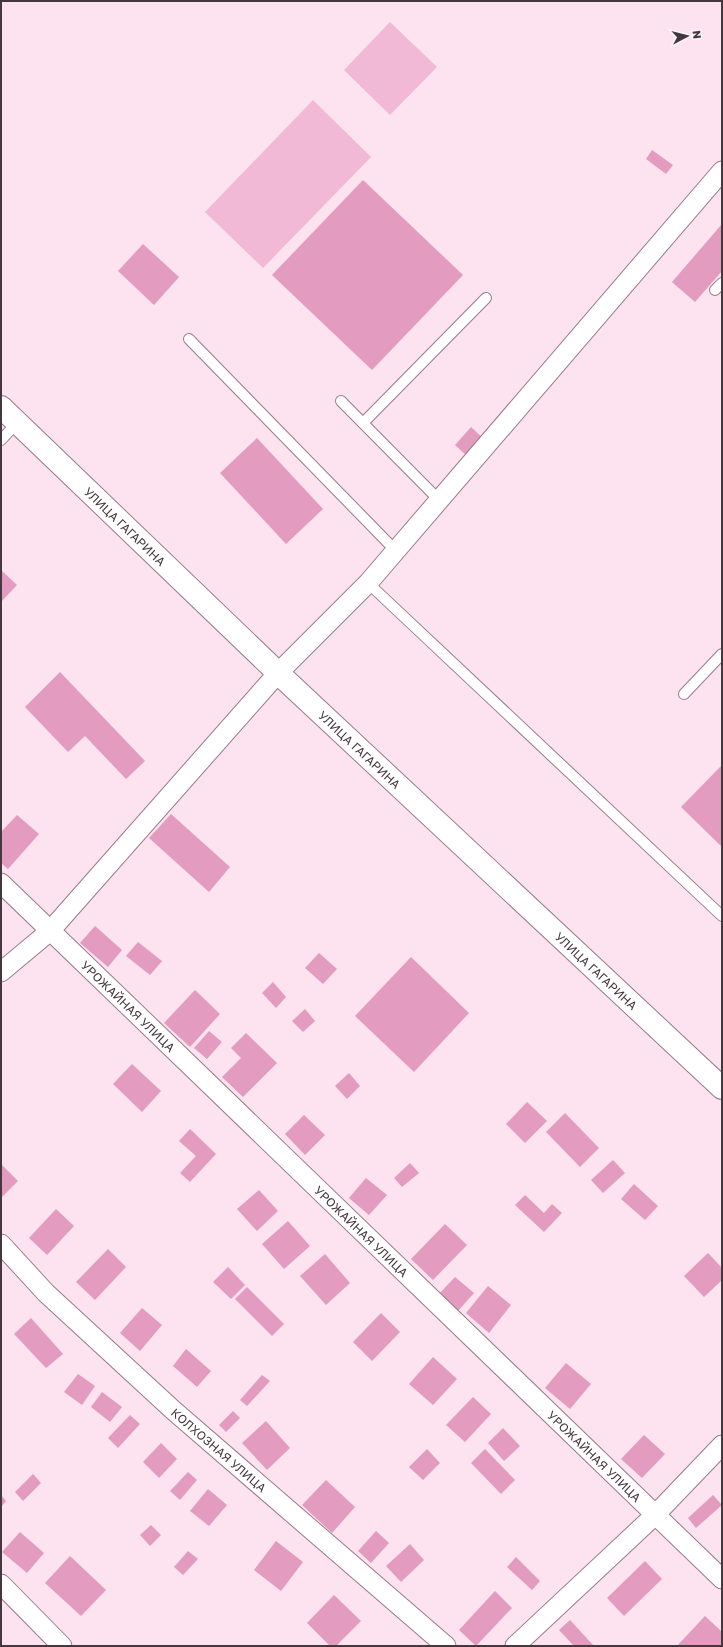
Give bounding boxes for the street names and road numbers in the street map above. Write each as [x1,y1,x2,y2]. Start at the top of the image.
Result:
street label: УЛИЦА ГАГАРИНА [81,484,169,569]
street label: УЛИЦА ГАГАРИНА [316,707,404,791]
street label: УЛИЦА ГАГАРИНА [552,929,641,1013]
street label: УРОЖАЙНАЯ УЛИЦА [78,957,178,1055]
street label: УРОЖАЙНАЯ УЛИЦА [311,1182,411,1280]
street label: КОЛХОЗНАЯ УЛИЦА [168,1405,270,1495]
street label: УРОЖАЙНАЯ УЛИЦА [545,1407,645,1505]

